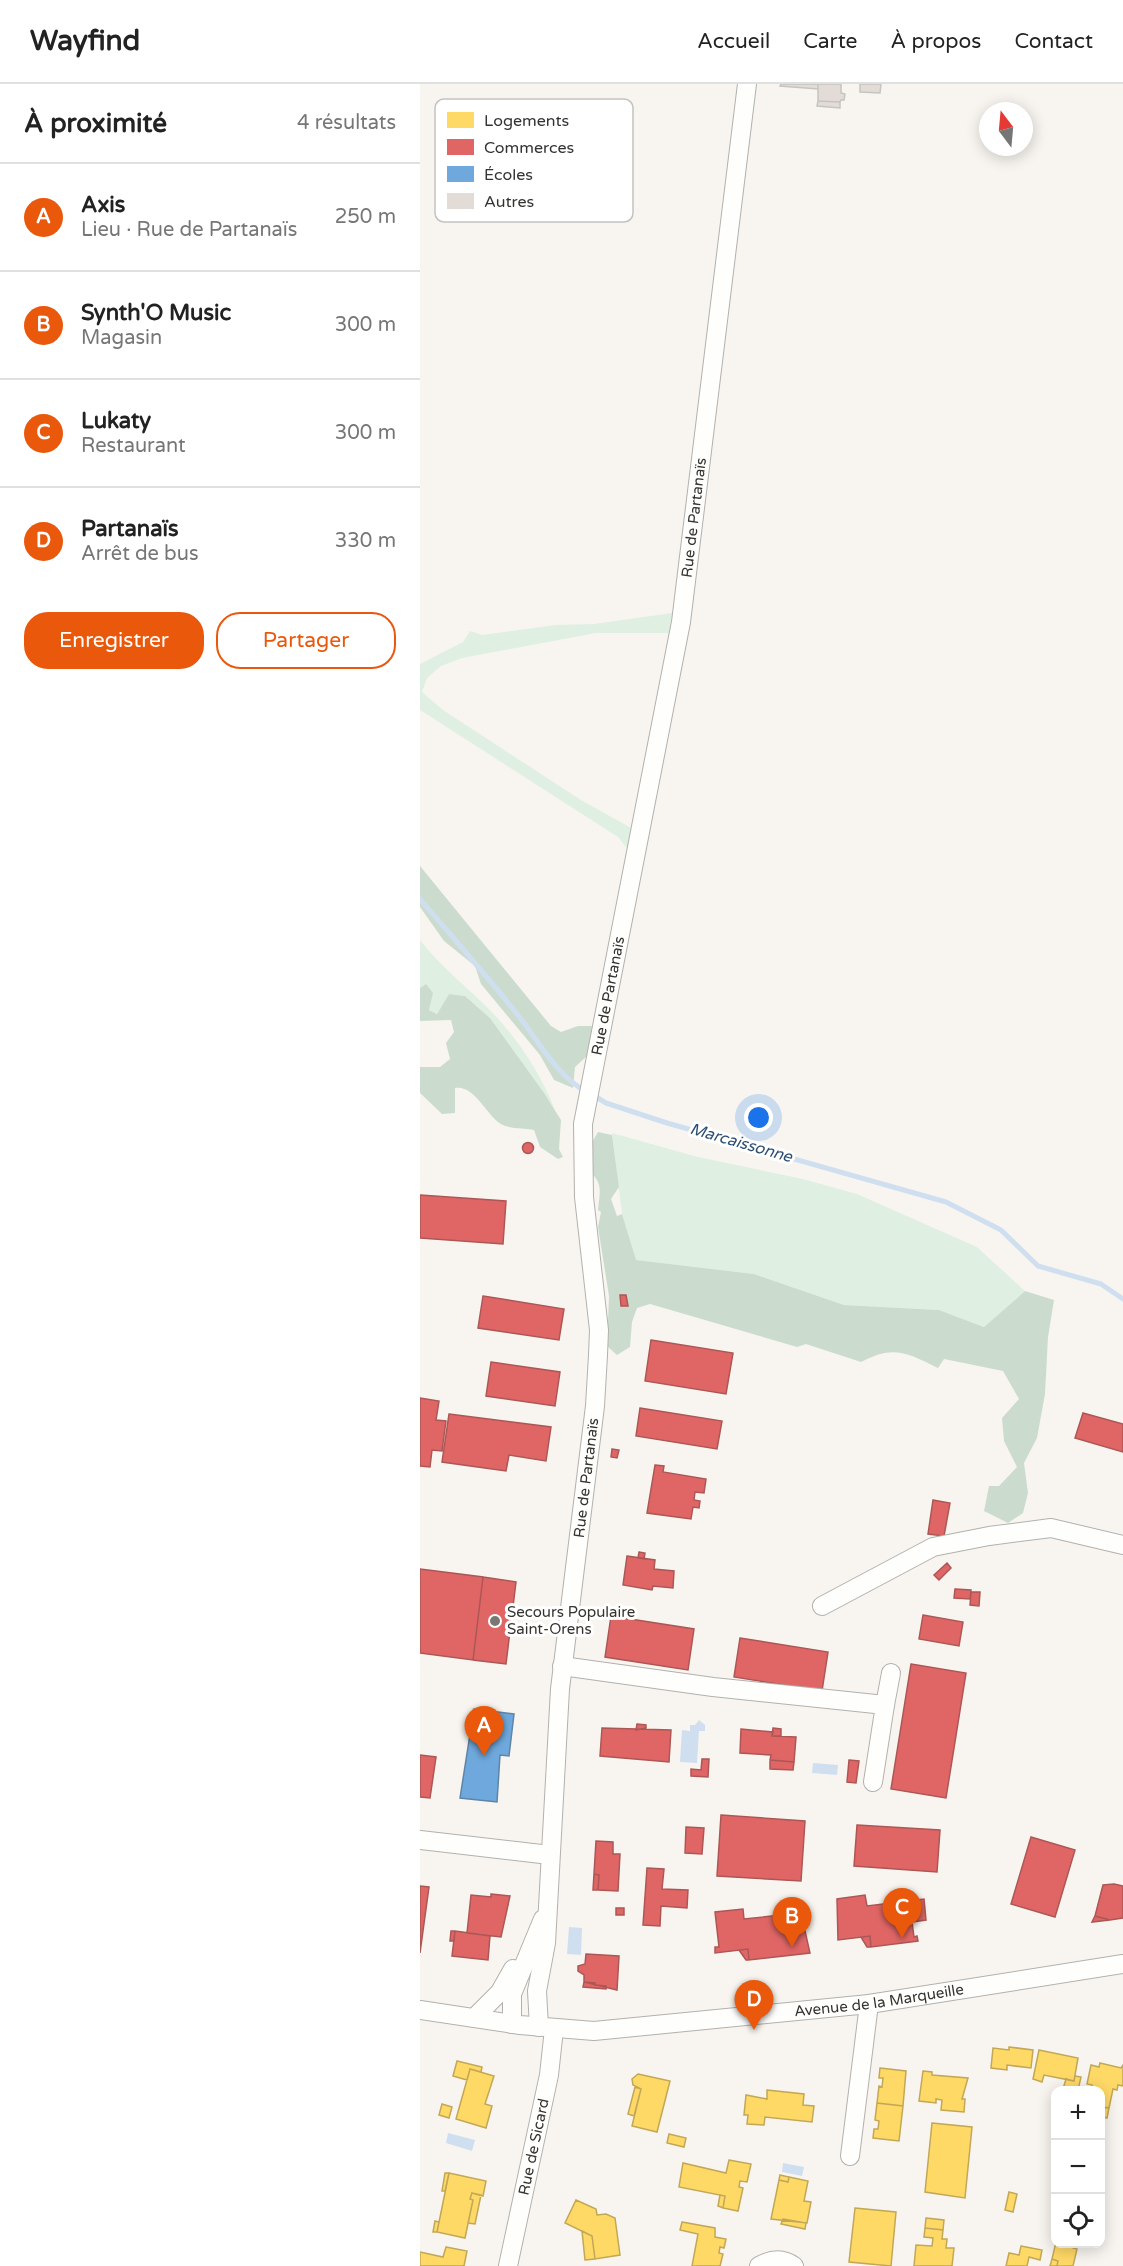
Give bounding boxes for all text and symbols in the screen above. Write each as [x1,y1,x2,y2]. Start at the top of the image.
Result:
text: Wayfind [30,24,140,58]
text: Accueil [697,29,770,54]
text: Carte [803,29,857,54]
text: À propos [890,29,981,54]
text: Contact [1014,29,1093,54]
legend [435,99,633,222]
north arrow [979,102,1033,156]
text: À proximité [24,108,167,139]
text: 4 résultats [297,111,396,135]
text: Logements [484,111,569,131]
text: Commerces [484,138,574,158]
text: Écoles [484,165,533,185]
text: Axis [81,192,125,218]
text: Autres [484,192,534,212]
text: A [36,205,51,229]
text: 250 m [335,205,396,229]
text: Lieu · Rue de Partanaïs [81,218,297,242]
text: Synth'O Music [81,300,231,326]
text: B [37,313,50,337]
text: 300 m [335,313,396,337]
text: Magasin [81,326,162,350]
text: Lukaty [81,408,151,434]
text: C [37,421,50,445]
text: 300 m [335,421,396,445]
text: Restaurant [81,434,186,458]
street label: Rue de Partanaïs [678,457,710,579]
text: Partanaïs [81,516,179,542]
text: D [36,529,51,553]
text: 330 m [335,529,396,553]
text: Arrêt de bus [81,542,199,566]
button: Enregistrer [24,612,204,669]
button: Partager [216,612,396,669]
street label: Rue de Partanaïs [588,935,628,1057]
your location [744,1103,773,1132]
water label: Marcaissonne [688,1119,795,1167]
street label: Rue de Partanaïs [570,1417,602,1539]
place label: Secours Populaire Saint-Orens [507,1603,635,1638]
marker: Secours Populaire Saint-Orens [488,1614,502,1628]
pin: A [464,1706,504,1756]
pin: C [882,1888,922,1938]
pin: B [772,1898,812,1947]
pin: D [734,1980,774,2030]
street label: Avenue de la Marqueille [793,1980,965,2020]
map controls [1051,2086,1105,2248]
button: + [1051,2086,1105,2140]
street label: Rue de Sicard [514,2097,553,2197]
button: − [1051,2140,1105,2194]
button: locate [1051,2194,1105,2248]

